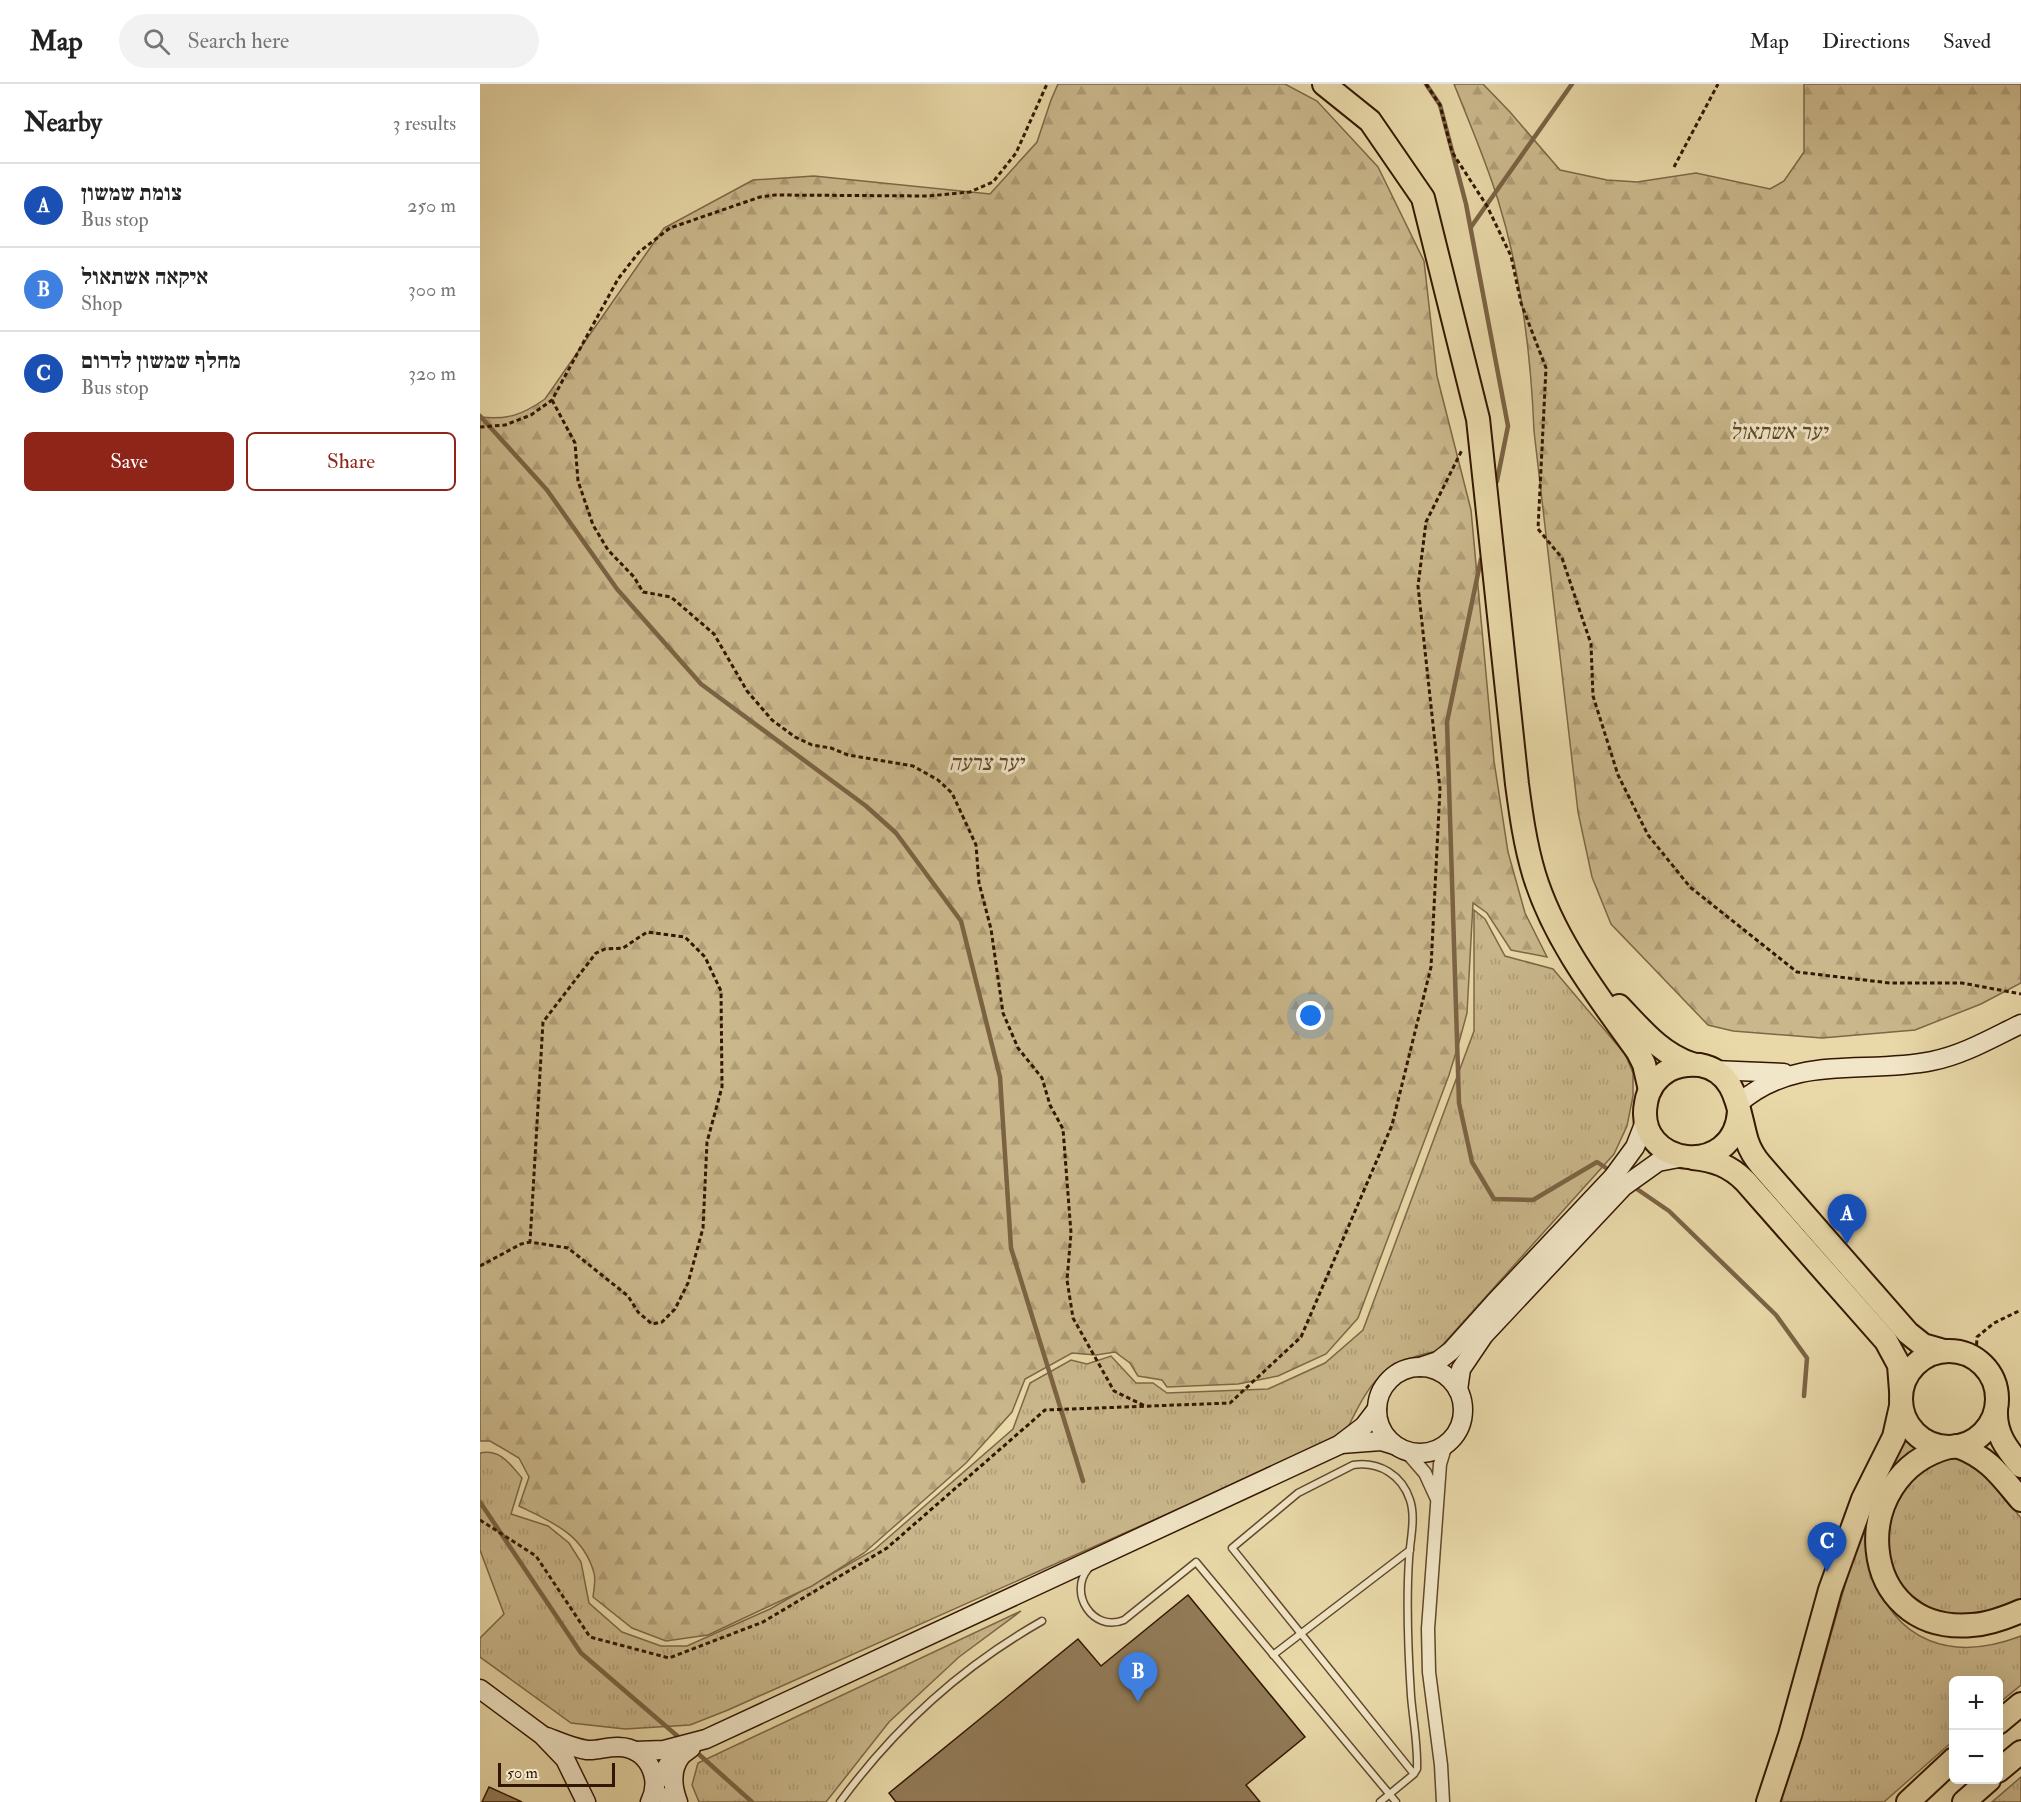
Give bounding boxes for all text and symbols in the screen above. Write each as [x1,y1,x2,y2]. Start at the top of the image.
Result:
search box [119,14,539,68]
text: Map [30,24,83,59]
icon: search [140,25,173,58]
text: Search here [188,27,289,55]
text: Map [1749,28,1789,55]
text: Directions [1822,28,1910,55]
text: Saved [1943,28,1991,55]
text: Nearby [24,107,102,139]
text: 3 results [393,111,456,136]
text: צומת שמשון [81,179,182,207]
text: A [37,193,50,218]
text: 250 m [407,193,456,218]
text: Bus stop [81,207,149,232]
text: איקאה אשתאול [81,263,208,291]
text: B [37,277,50,302]
text: 300 m [408,277,456,302]
text: Shop [81,291,122,316]
text: מחלף שמשון לדרום [81,347,241,375]
text: C [36,361,51,386]
text: 320 m [408,361,456,386]
text: Bus stop [81,375,149,400]
park label: יער אשתאול [1729,418,1829,446]
button: Save [24,432,234,491]
button: Share [246,432,456,491]
park label: יער צרעה [949,749,1025,777]
your location [1296,1001,1325,1030]
pin: A [1828,1194,1866,1244]
pin: C [1808,1522,1846,1572]
pin: B [1118,1652,1158,1702]
map controls [1949,1676,2003,1784]
button: + [1949,1676,2003,1730]
button: − [1949,1730,2003,1784]
scale bar [498,1760,615,1788]
text: 50 m [507,1763,538,1783]

